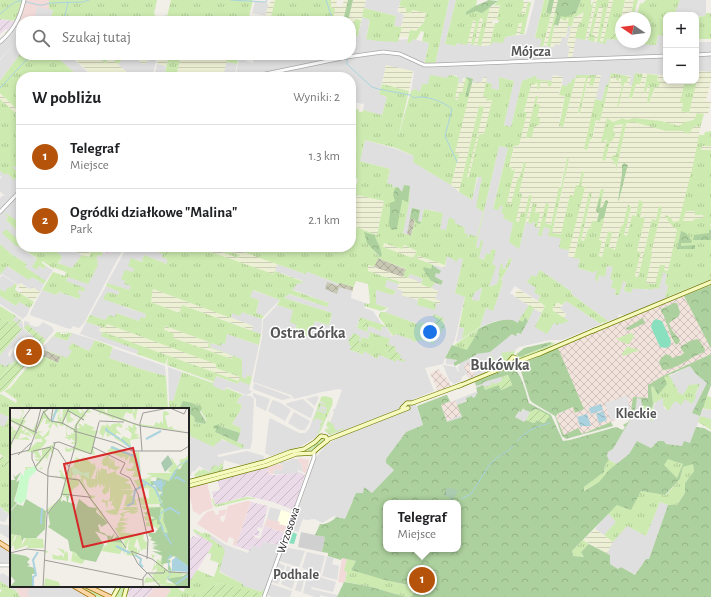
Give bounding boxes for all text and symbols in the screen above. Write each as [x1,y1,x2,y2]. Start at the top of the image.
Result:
north arrow [615,12,651,48]
map controls [663,12,699,84]
button: + [663,12,699,48]
search box [16,16,356,60]
icon: search [30,27,52,49]
text: Szukaj tutaj [62,30,131,45]
district label: Mójcza [511,45,551,59]
button: − [663,48,699,84]
text: W pobliżu [32,89,101,106]
text: Wyniki: 2 [293,91,340,104]
text: Telegraf [70,141,119,156]
text: 1 [43,150,47,163]
text: 1.3 km [309,150,340,163]
text: Miejsce [70,159,109,172]
text: Ogródki działkowe "Malina" [70,205,237,220]
text: 2 [42,214,48,227]
text: 2.1 km [308,214,340,227]
text: Park [70,223,92,236]
your location [420,322,440,342]
district label: Ostra Górka [270,325,346,341]
pin: 2 [16,337,42,367]
district label: Bukówka [470,357,530,373]
district label: Kleckie [616,407,657,421]
inset map [10,408,189,587]
popup [383,500,461,552]
street label: Wrzosowa [274,505,302,555]
text: Telegraf [397,510,447,525]
text: Miejsce [397,528,436,541]
pin: 1 [409,565,435,595]
district label: Podhale [273,568,319,582]

